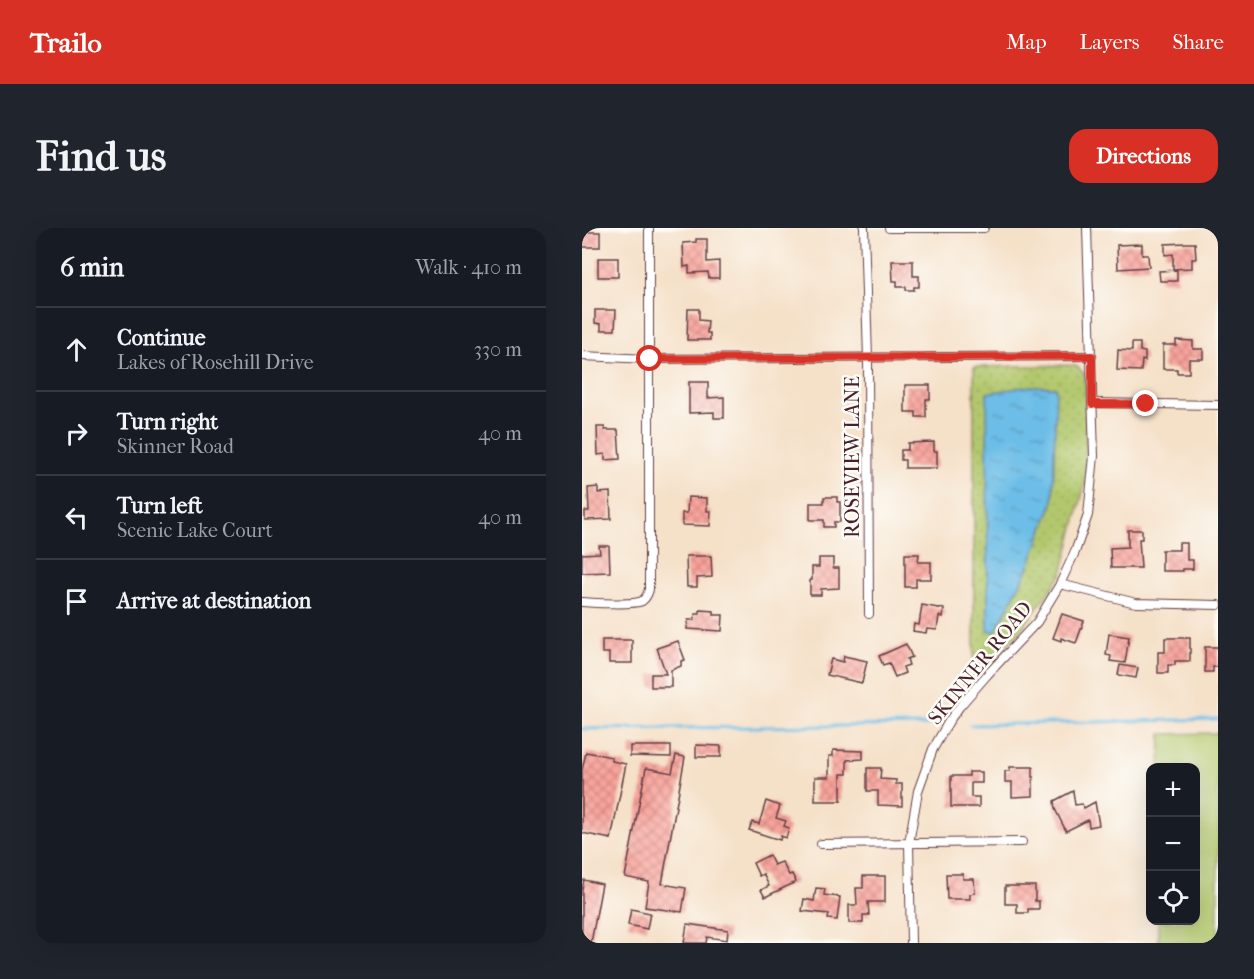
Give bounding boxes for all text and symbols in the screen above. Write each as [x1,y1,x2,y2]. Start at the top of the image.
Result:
text: Trailo [30,26,102,59]
text: Map [1006,30,1047,54]
text: Layers [1080,30,1139,54]
text: Share [1172,30,1224,54]
button: Directions [1069,129,1218,183]
text: Find us [36,132,166,181]
text: 6 min [60,252,124,283]
text: Walk · 410 m [415,256,522,279]
text: Continue [117,325,206,351]
icon: ahead [60,333,93,366]
text: 330 m [474,338,522,361]
route start [636,345,662,371]
text: Lakes of Rosehill Drive [117,351,314,374]
street label: ROSEVIEW LANE [841,376,864,538]
route end [1132,390,1158,416]
text: Turn right [117,409,218,435]
icon: right [60,417,93,450]
text: 40 m [478,422,522,445]
text: Skinner Road [117,435,234,458]
text: Turn left [117,493,203,519]
icon: left [60,501,93,534]
text: 40 m [478,506,522,529]
text: Scenic Lake Court [117,519,273,542]
icon: arrive [60,585,93,618]
text: Arrive at destination [117,588,311,614]
street label: SKINNER ROAD [923,597,1037,729]
map controls [1146,763,1200,925]
button: + [1146,763,1200,817]
button: − [1146,817,1200,871]
button: locate [1146,871,1200,925]

